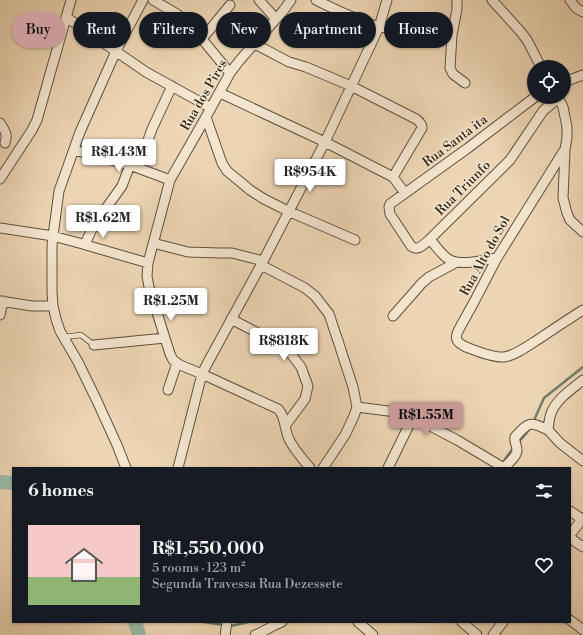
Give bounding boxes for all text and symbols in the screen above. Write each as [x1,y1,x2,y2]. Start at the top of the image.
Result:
chip: Buy [12,12,65,48]
chip: Rent [73,12,131,48]
chip: Filters [139,12,208,48]
chip: New [216,12,271,48]
chip: Apartment [279,12,376,48]
chip: House [384,12,453,48]
street label: Rua dos Pires [177,56,231,133]
map controls [527,60,571,104]
button: locate [527,60,571,104]
street label: Rua Santa ita [419,111,491,171]
pin: R$1.43M [82,139,156,173]
text: R$1.43M [91,144,147,160]
street label: Rua Triunfo [432,157,494,219]
pin: R$954K [277,159,343,193]
text: R$954K [283,164,337,180]
pin: R$1.62M [66,205,140,239]
text: R$1.62M [75,210,131,226]
street label: Rua Alto do Sol [456,213,514,299]
pin: R$1.25M [134,288,208,322]
text: R$1.25M [143,293,199,309]
pin: R$818K [251,328,317,362]
text: R$818K [259,333,309,349]
pin: R$1.55M [389,402,463,436]
text: R$1.55M [398,407,454,423]
text: 6 homes [28,480,94,502]
icon: filters [533,480,555,502]
text: R$1,550,000 [152,538,264,560]
icon: home [60,541,108,589]
icon: heart [533,554,555,576]
text: 5 rooms · 123 m² [152,560,246,576]
text: Segunda Travessa Rua Dezessete [152,576,343,592]

